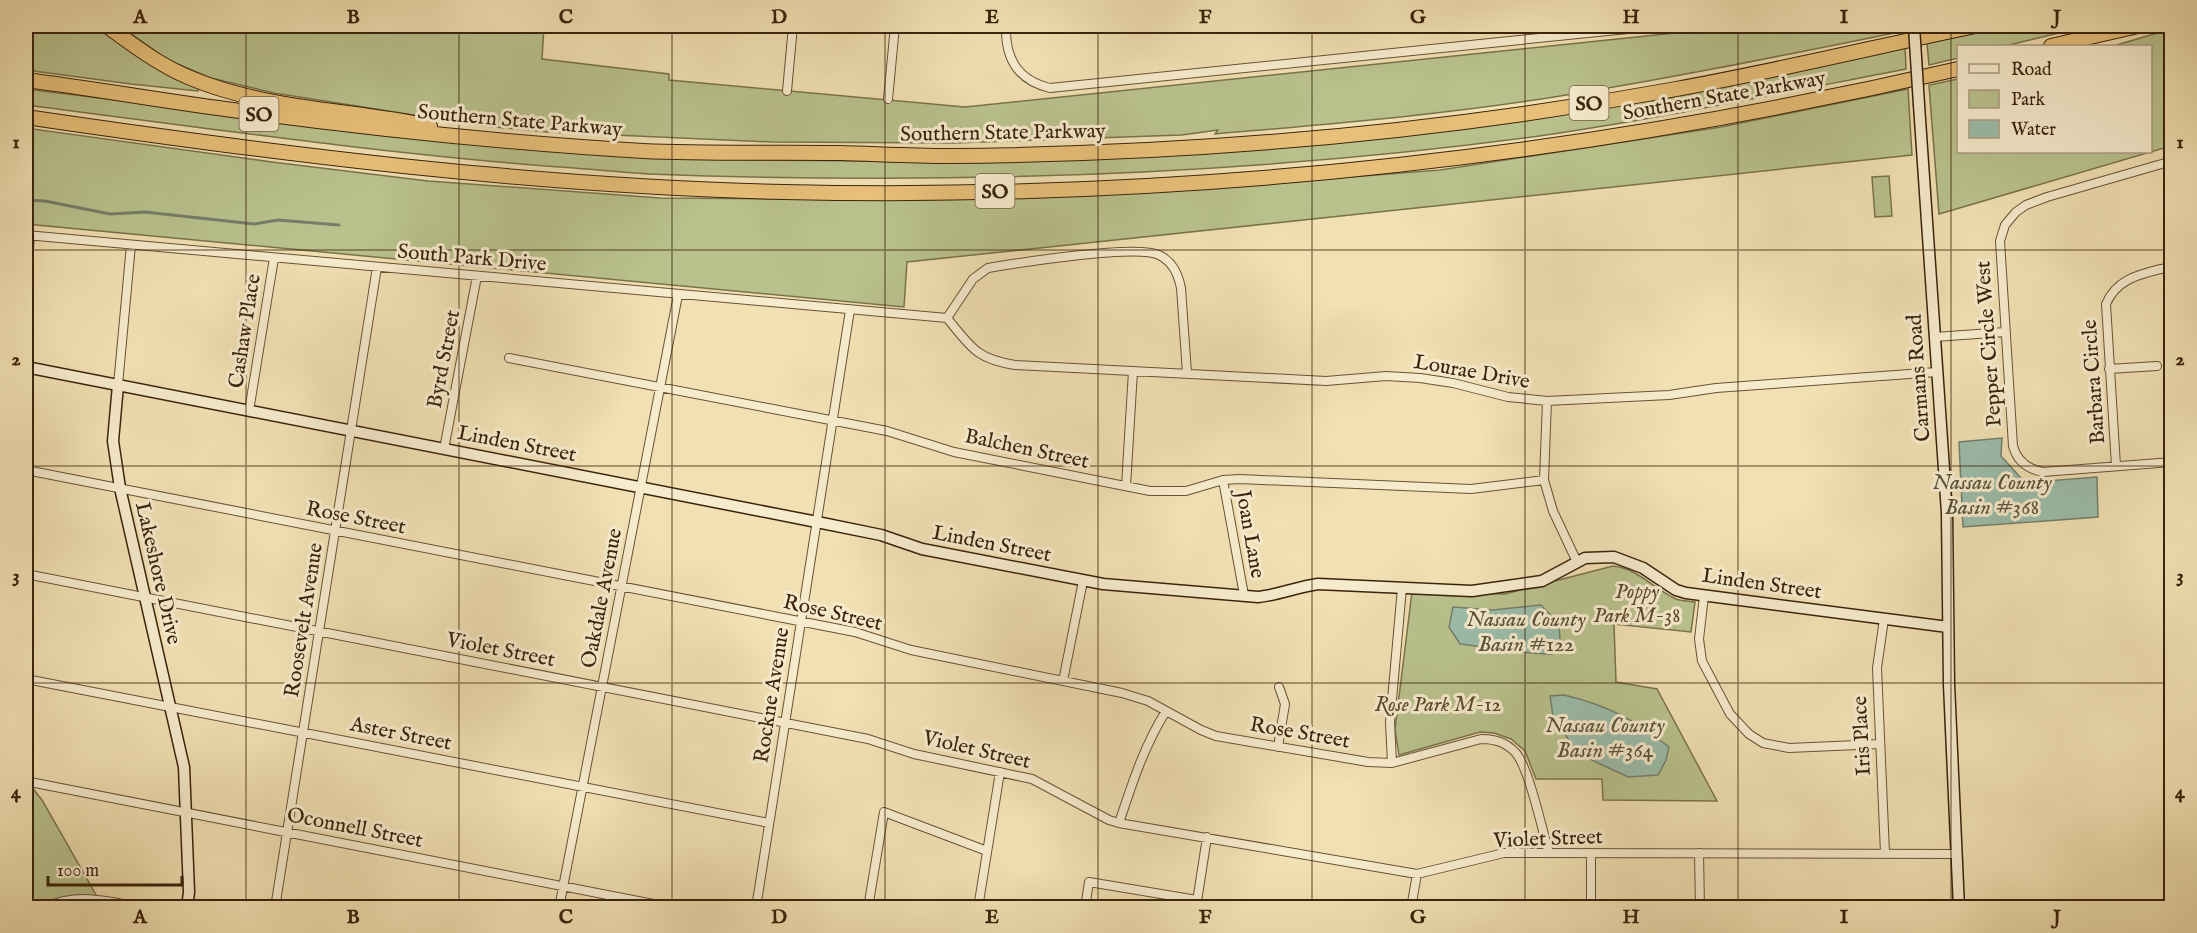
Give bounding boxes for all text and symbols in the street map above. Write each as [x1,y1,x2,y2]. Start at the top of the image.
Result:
text: A [132,5,148,30]
text: B [346,5,360,30]
text: C [559,5,573,30]
text: D [771,5,787,30]
text: E [985,5,999,30]
text: F [1199,5,1212,30]
text: G [1410,5,1427,30]
text: H [1622,5,1640,30]
text: I [1840,5,1849,30]
text: J [2050,5,2062,30]
legend [1957,45,2152,153]
text: Road [2011,59,2052,82]
street label: Southern State Parkway [1621,65,1828,128]
road number: SO [1570,86,1608,120]
text: Park [2011,89,2046,112]
road number: SO [240,97,278,131]
street label: Southern State Parkway [416,99,624,144]
street label: Southern State Parkway [900,118,1107,149]
text: Water [2011,119,2056,142]
text: 1 [12,130,20,155]
text: 1 [2176,130,2184,155]
road number: SO [976,174,1014,208]
street label: South Park Drive [396,239,548,278]
street label: Pepper Circle West [1970,260,2009,428]
street label: Cashaw Place [223,272,268,390]
street label: Byrd Street [422,308,467,411]
street label: Carmans Road [1902,312,1937,443]
street label: Barbara Circle [2077,318,2112,445]
text: 2 [11,347,21,372]
text: 2 [2175,347,2185,372]
street label: Lourae Drive [1412,349,1532,396]
street label: Linden Street [455,420,578,469]
street label: Balchen Street [962,423,1091,476]
water label: Nassau County Basin #368 [1932,469,2052,522]
street label: Joan Lane [1228,486,1271,581]
street label: Rose Street [304,496,408,541]
street label: Lakeshore Drive [128,499,187,648]
street label: Linden Street [930,520,1053,569]
street label: Oakdale Avenue [576,526,629,671]
street label: Roosevelt Avenue [279,541,330,699]
street label: Linden Street [1700,563,1823,606]
text: 3 [12,564,20,589]
text: 3 [2176,564,2184,589]
park label: Poppy Park M-38 [1593,579,1681,630]
street label: Rose Street [780,589,885,638]
water label: Nassau County Basin #122 [1466,606,1586,659]
street label: Rockne Avenue [748,625,797,765]
street label: Violet Street [443,627,557,674]
park label: Rose Park M-12 [1374,692,1502,719]
street label: Iris Place [1847,695,1878,777]
street label: Aster Street [347,711,454,758]
street label: Rose Street [1248,711,1352,756]
water label: Nassau County Basin #364 [1545,712,1665,765]
street label: Violet Street [919,725,1033,776]
text: 4 [11,780,22,805]
text: 4 [2175,780,2186,805]
street label: Oconnell Street [284,802,425,855]
street label: Violet Street [1492,824,1603,855]
scale bar [48,849,182,887]
text: 100 m [57,860,99,883]
text: A [132,905,148,930]
text: B [346,905,360,930]
text: C [559,905,573,930]
text: D [771,905,787,930]
text: E [985,905,999,930]
text: F [1199,905,1212,930]
text: G [1410,905,1427,930]
text: H [1622,905,1640,930]
text: I [1840,905,1849,930]
text: J [2050,905,2062,930]

